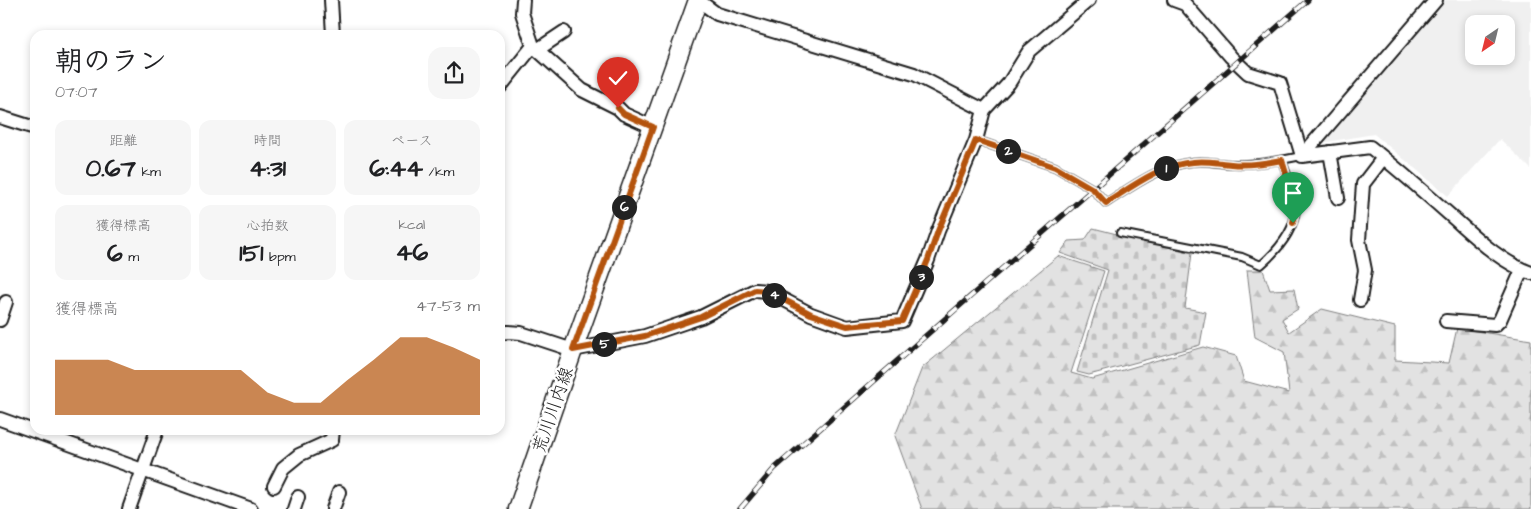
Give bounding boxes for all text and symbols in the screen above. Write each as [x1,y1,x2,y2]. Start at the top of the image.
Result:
north arrow [1465,15,1515,65]
map controls [1465,15,1515,65]
text: 朝のラン [55,42,167,81]
button: share [428,47,480,99]
pin [597,57,639,108]
icon: check [604,64,632,92]
text: 07:07 [55,81,98,103]
text: 距離 [109,131,137,151]
text: 時間 [253,131,281,151]
text: ペース [391,131,432,151]
pin: 2 [996,138,1020,164]
text: 2 [1004,141,1013,161]
text: 0.67 [85,151,136,186]
text: 4:31 [249,151,286,186]
text: 6:44 [369,151,423,186]
pin: 1 [1154,156,1178,180]
text: 1 [1166,158,1167,178]
text: km [136,162,161,182]
text: /km [423,162,455,182]
pin [1272,172,1314,223]
icon: arrive [1279,179,1307,207]
pin: 6 [612,194,636,220]
text: 6 [620,197,629,217]
text: kcal [398,215,425,235]
text: 獲得標高 [95,216,151,236]
text: 心拍数 [246,216,288,236]
text: 46 [395,235,428,270]
text: 6 [107,236,123,271]
text: 151 [239,236,263,271]
text: m [123,247,139,267]
text: bpm [263,247,296,267]
pin: 3 [908,264,934,290]
text: 3 [918,267,925,287]
pin: 4 [762,282,786,308]
text: 4 [770,285,779,305]
text: 47–53 m [416,295,480,317]
text: 獲得標高 [55,298,119,320]
pin: 5 [592,332,616,356]
text: 5 [600,334,609,354]
street label: 荒川川内線 [527,363,579,457]

